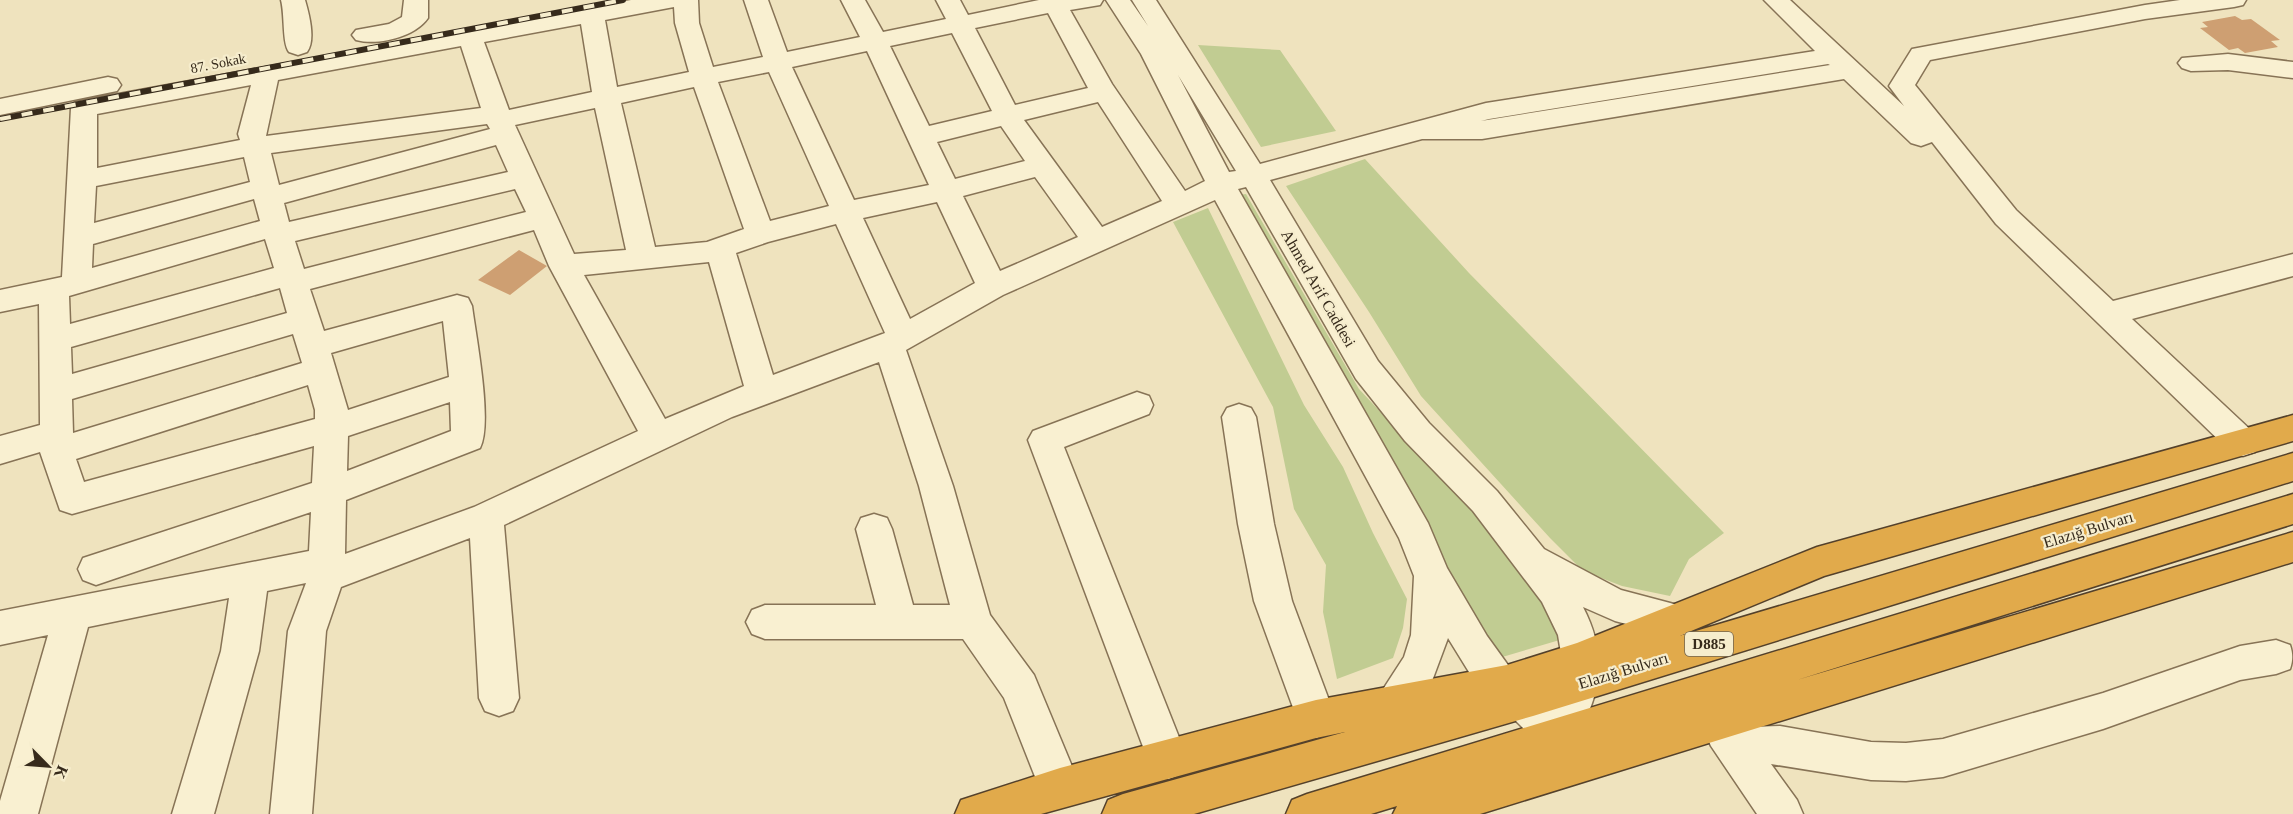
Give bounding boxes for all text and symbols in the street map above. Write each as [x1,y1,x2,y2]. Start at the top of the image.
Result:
street label: 87. Sokak [189,51,247,76]
street label: Ahmed Arif Caddesi [1278,227,1359,350]
street label: Elazığ Bulvarı [2041,508,2136,552]
road number: D885 [1685,632,1733,656]
street label: Elazığ Bulvarı [1576,649,1671,693]
north arrow [18,736,78,796]
text: K [51,763,71,782]

